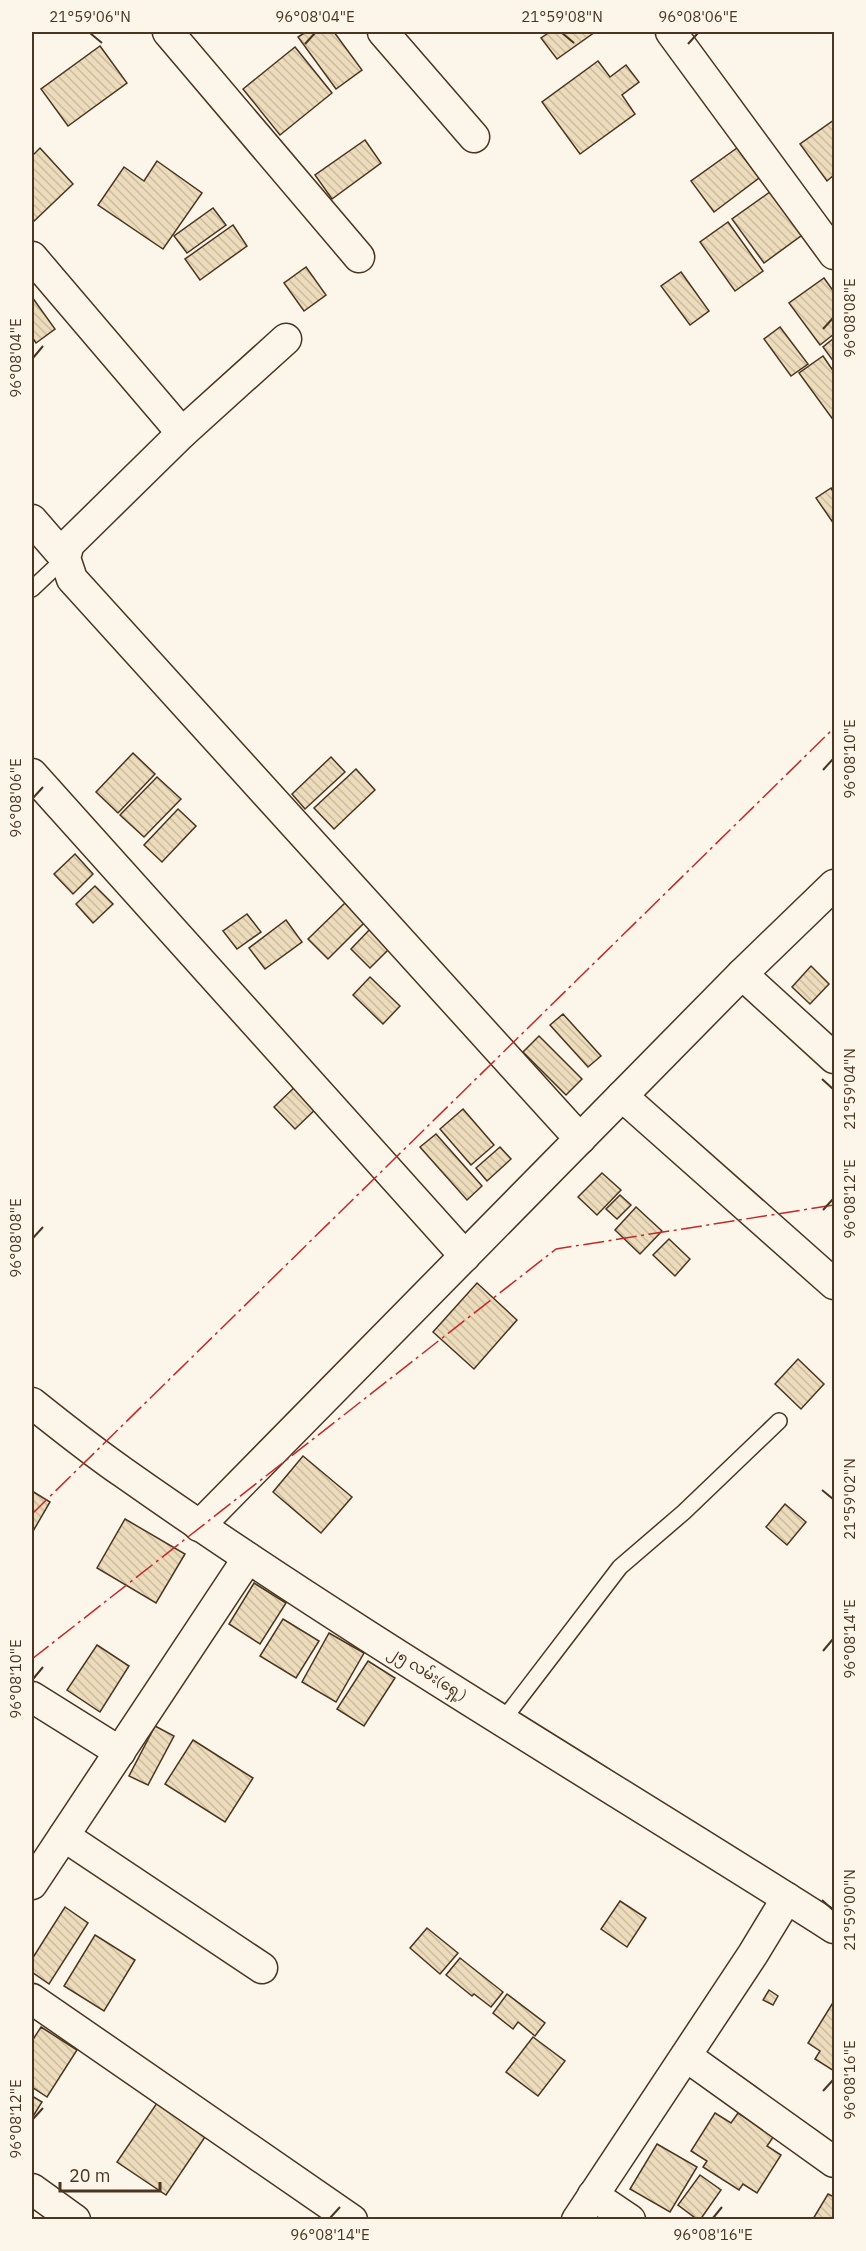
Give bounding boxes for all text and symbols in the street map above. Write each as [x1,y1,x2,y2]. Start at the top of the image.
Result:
text: 21°59'06"N [49,7,131,26]
text: 96°08'04"E [275,7,355,26]
text: 21°59'08"N [521,7,603,26]
text: 96°08'06"E [658,7,738,26]
text: 96°08'08"E [840,278,859,358]
text: 96°08'04"E [6,318,25,398]
text: 96°08'10"E [840,719,859,799]
text: 96°08'06"E [6,758,25,838]
text: 21°59'04"N [840,1048,859,1130]
text: 96°08'12"E [840,1159,859,1239]
text: 96°08'08"E [6,1198,25,1278]
text: 21°59'02"N [840,1458,859,1540]
text: 96°08'14"E [840,1599,859,1679]
text: 96°08'10"E [6,1639,25,1719]
street label: ၂၅ လမ်း(ရှေ့) [384,1641,471,1707]
text: 21°59'00"N [840,1869,859,1951]
text: 96°08'16"E [840,2040,859,2120]
text: 96°08'12"E [6,2079,25,2159]
scale bar [60,2155,160,2193]
text: 20 m [69,2164,111,2187]
text: 96°08'14"E [290,2225,370,2244]
text: 96°08'16"E [673,2225,753,2244]

